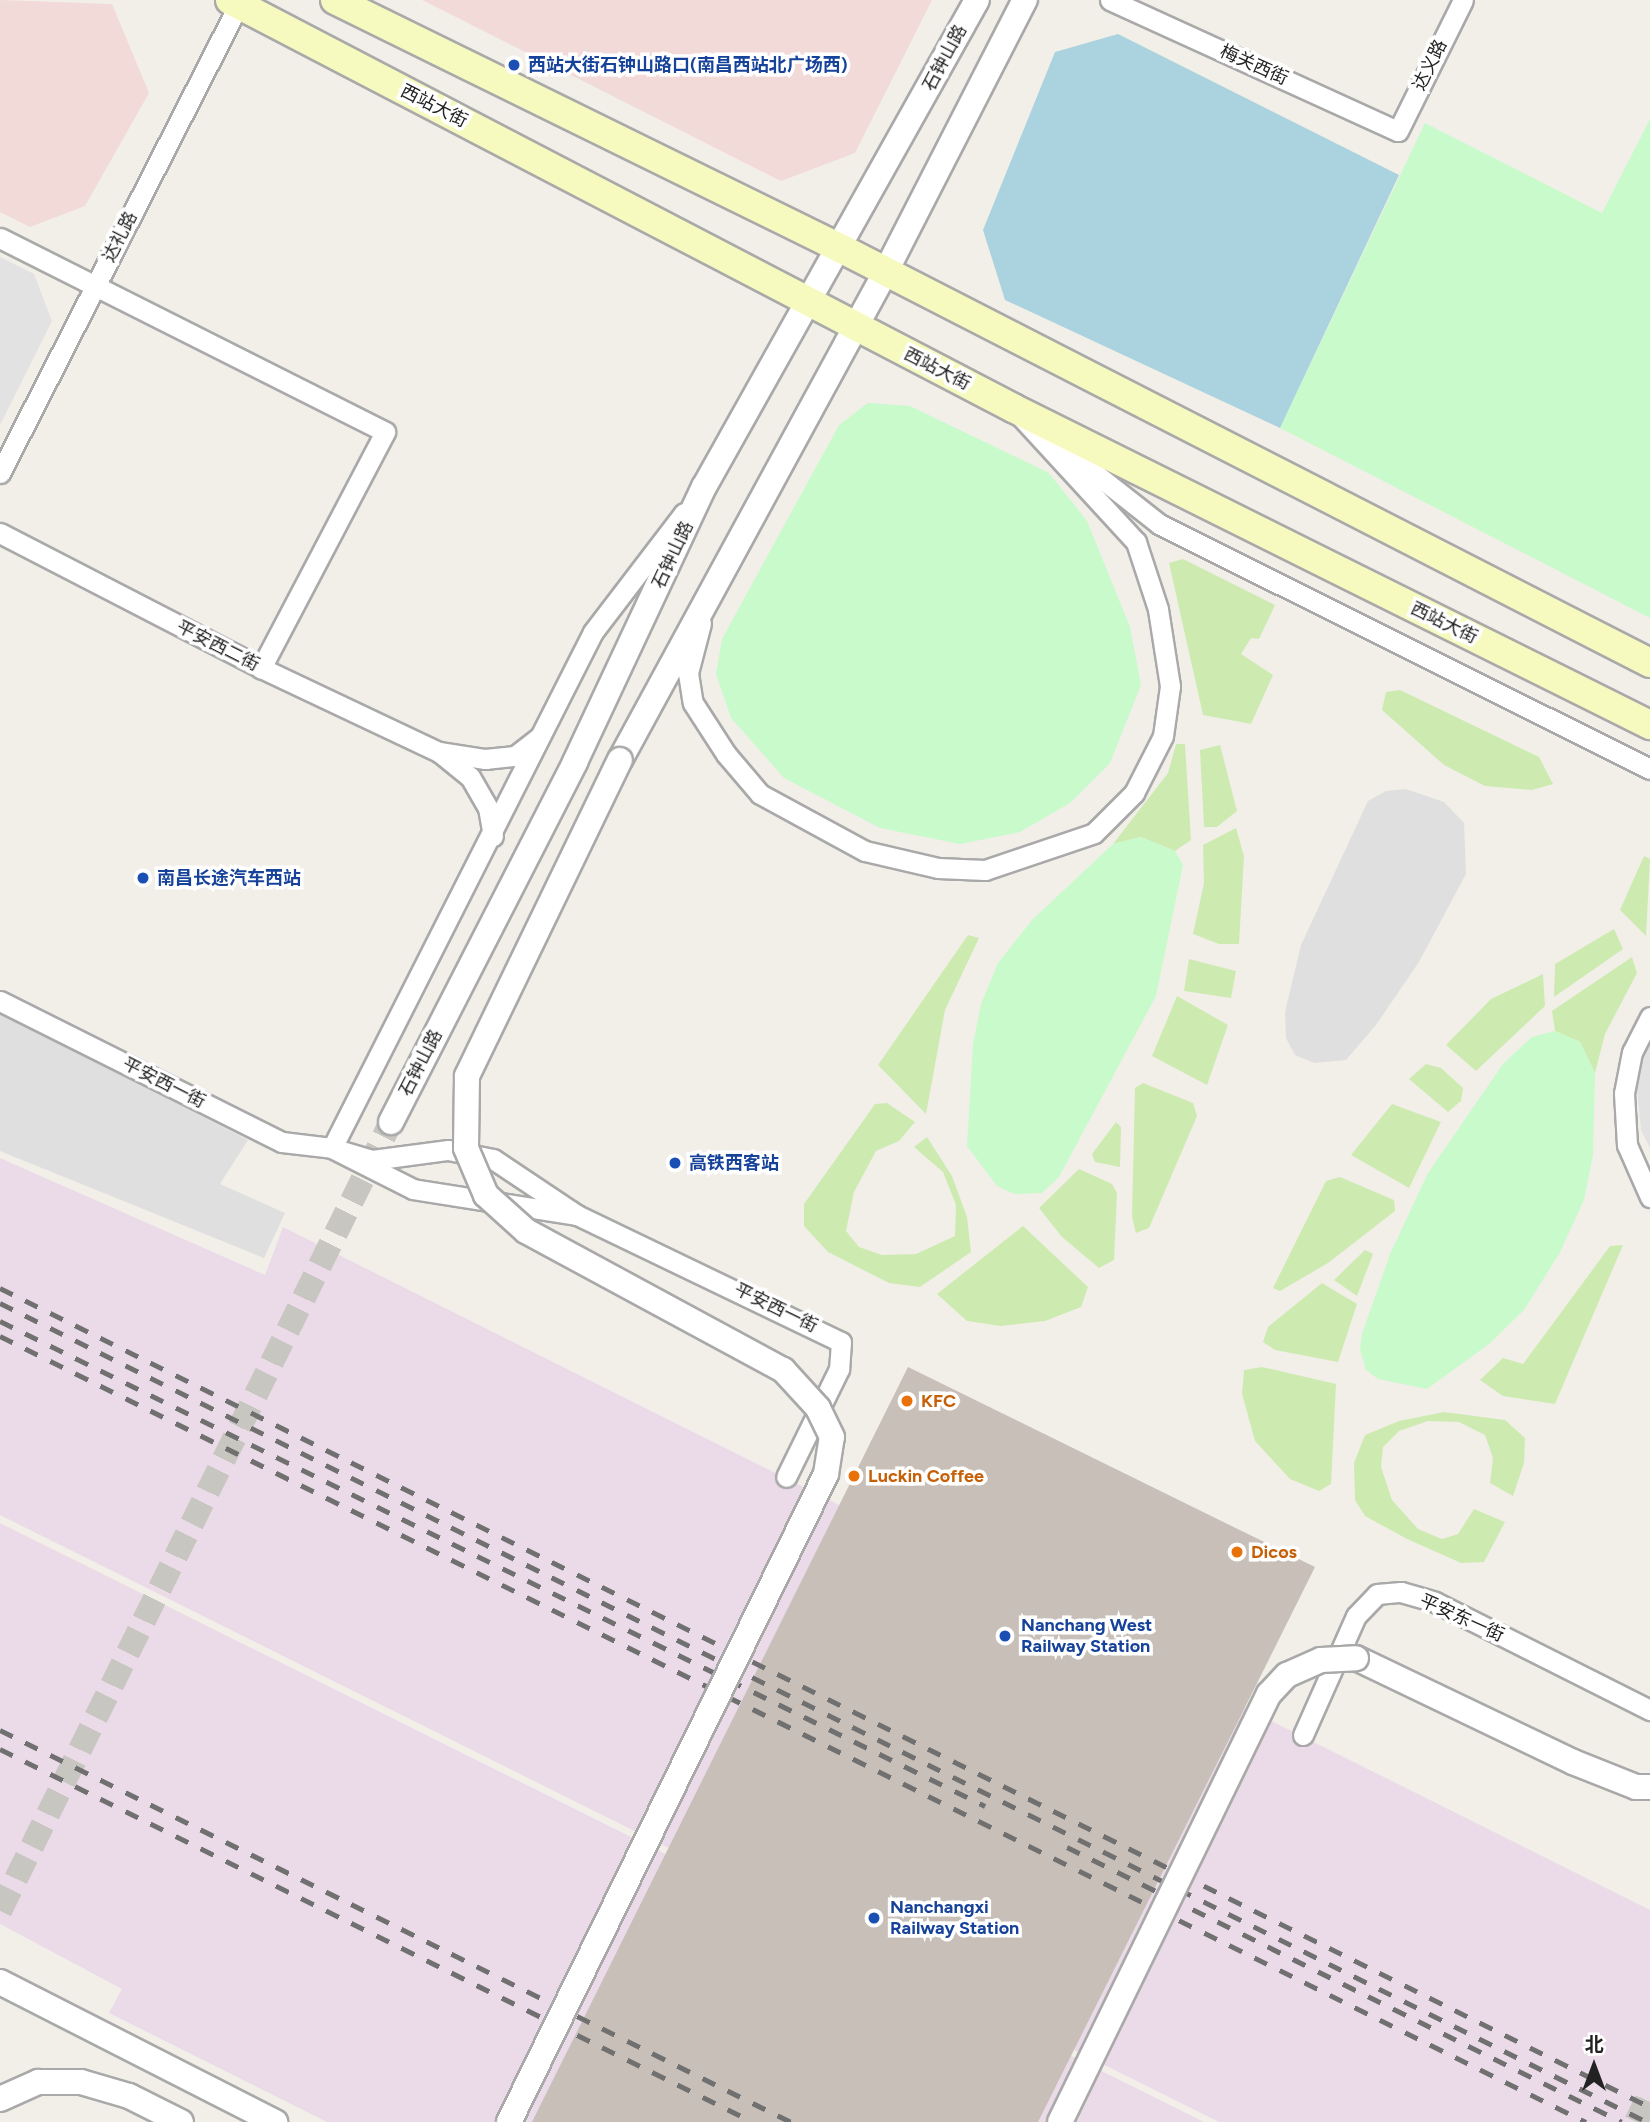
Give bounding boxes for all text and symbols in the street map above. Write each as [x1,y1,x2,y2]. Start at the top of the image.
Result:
street label: 石钟山路 [919,21,971,95]
street label: 达义路 [1408,36,1452,94]
street label: 梅关西街 [1217,40,1291,90]
place label: 西站大街石钟山路口(南昌西站北广场西) [528,54,848,76]
marker: 西站大街石钟山路口(南昌西站北广场西) [506,57,522,73]
street label: 西站大街 [397,80,471,132]
street label: 达礼路 [98,208,142,266]
street label: 西站大街 [900,343,974,395]
street label: 石钟山路 [648,518,698,592]
street label: 西站大街 [1407,598,1481,648]
street label: 平安西二街 [173,616,263,676]
place label: 南昌长途汽车西站 [157,867,301,889]
marker: 南昌长途汽车西站 [135,870,151,886]
street label: 石钟山路 [395,1026,447,1100]
street label: 平安西一街 [119,1053,209,1113]
place label: 高铁西客站 [689,1152,779,1174]
marker: 高铁西客站 [667,1155,683,1171]
street label: 平安西一街 [731,1279,821,1337]
place label: KFC [921,1390,956,1412]
marker: KFC [899,1393,915,1409]
place label: Luckin Coffee [868,1465,984,1487]
marker: Luckin Coffee [846,1468,862,1484]
place label: Dicos [1251,1541,1297,1563]
marker: Dicos [1229,1544,1245,1560]
street label: 平安东一街 [1416,1590,1508,1646]
place label: Nanchang West Railway Station [1021,1615,1152,1658]
marker: Nanchang West Railway Station [995,1626,1015,1646]
place label: Nanchangxi Railway Station [890,1897,1019,1940]
marker: Nanchangxi Railway Station [864,1908,884,1928]
north arrow [1559,2031,1629,2101]
text: 北 [1584,2033,1604,2056]

